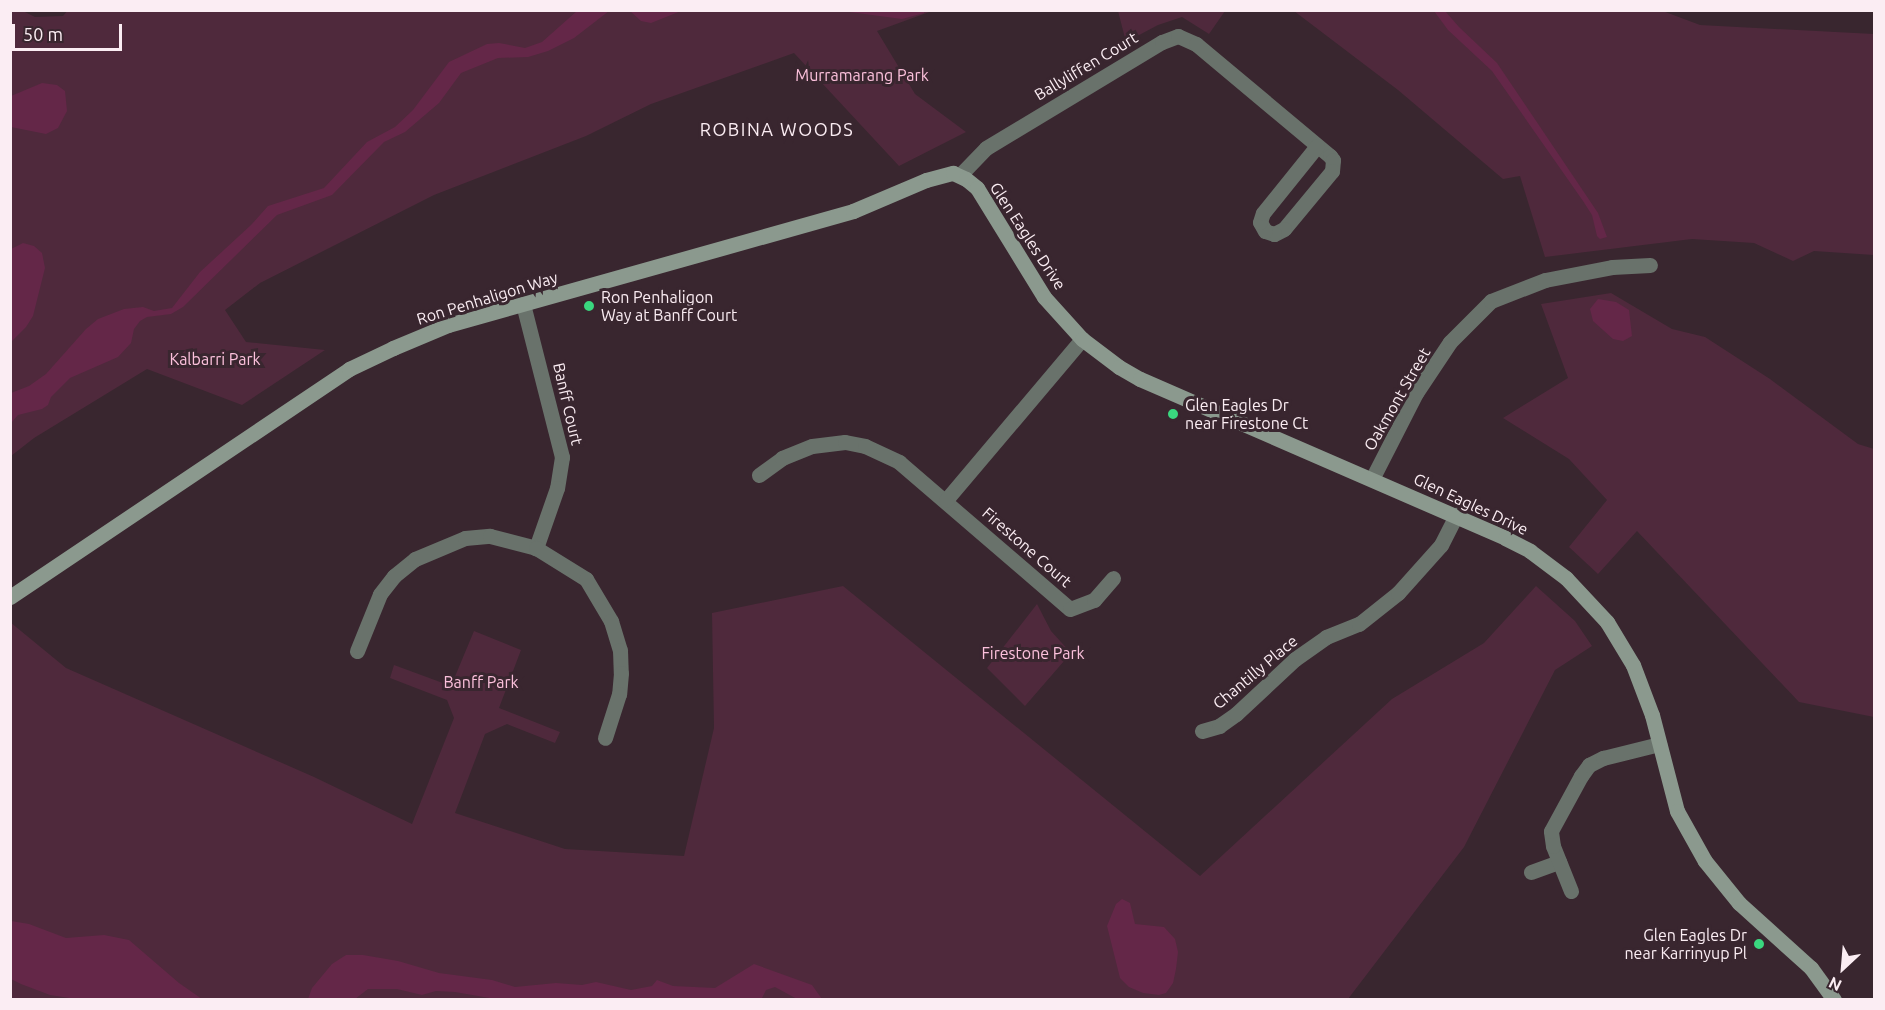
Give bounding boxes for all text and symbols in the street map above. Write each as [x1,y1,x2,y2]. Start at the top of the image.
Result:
scale bar [15,12,124,50]
text: 50 m [23,24,63,44]
street label: Ballyliffen Court [1031,28,1141,104]
park label: Murramarang Park [795,65,929,85]
district label: ROBINA WOODS [700,118,854,140]
street label: Glen Eagles Drive [986,179,1070,293]
street label: Ron Penhaligon Way [414,267,560,329]
place label: Ron Penhaligon Way at Banff Court [601,287,737,325]
marker: Ron Penhaligon Way at Banff Court [582,299,596,313]
street label: Oakmont Street [1360,344,1434,454]
park label: Kalbarri Park [169,349,261,369]
street label: Banff Court [549,361,587,447]
place label: Glen Eagles Dr near Firestone Ct [1185,395,1308,433]
marker: Glen Eagles Dr near Firestone Ct [1166,407,1180,421]
street label: Glen Eagles Drive [1411,469,1531,539]
street label: Firestone Court [978,503,1076,591]
street label: Chantilly Place [1209,631,1301,713]
park label: Firestone Park [981,643,1085,663]
park label: Banff Park [443,672,519,692]
place label: Glen Eagles Dr near Karrinyup Pl [1624,925,1747,963]
marker: Glen Eagles Dr near Karrinyup Pl [1752,937,1766,951]
north arrow [1813,938,1873,998]
text: N [1826,973,1844,995]

